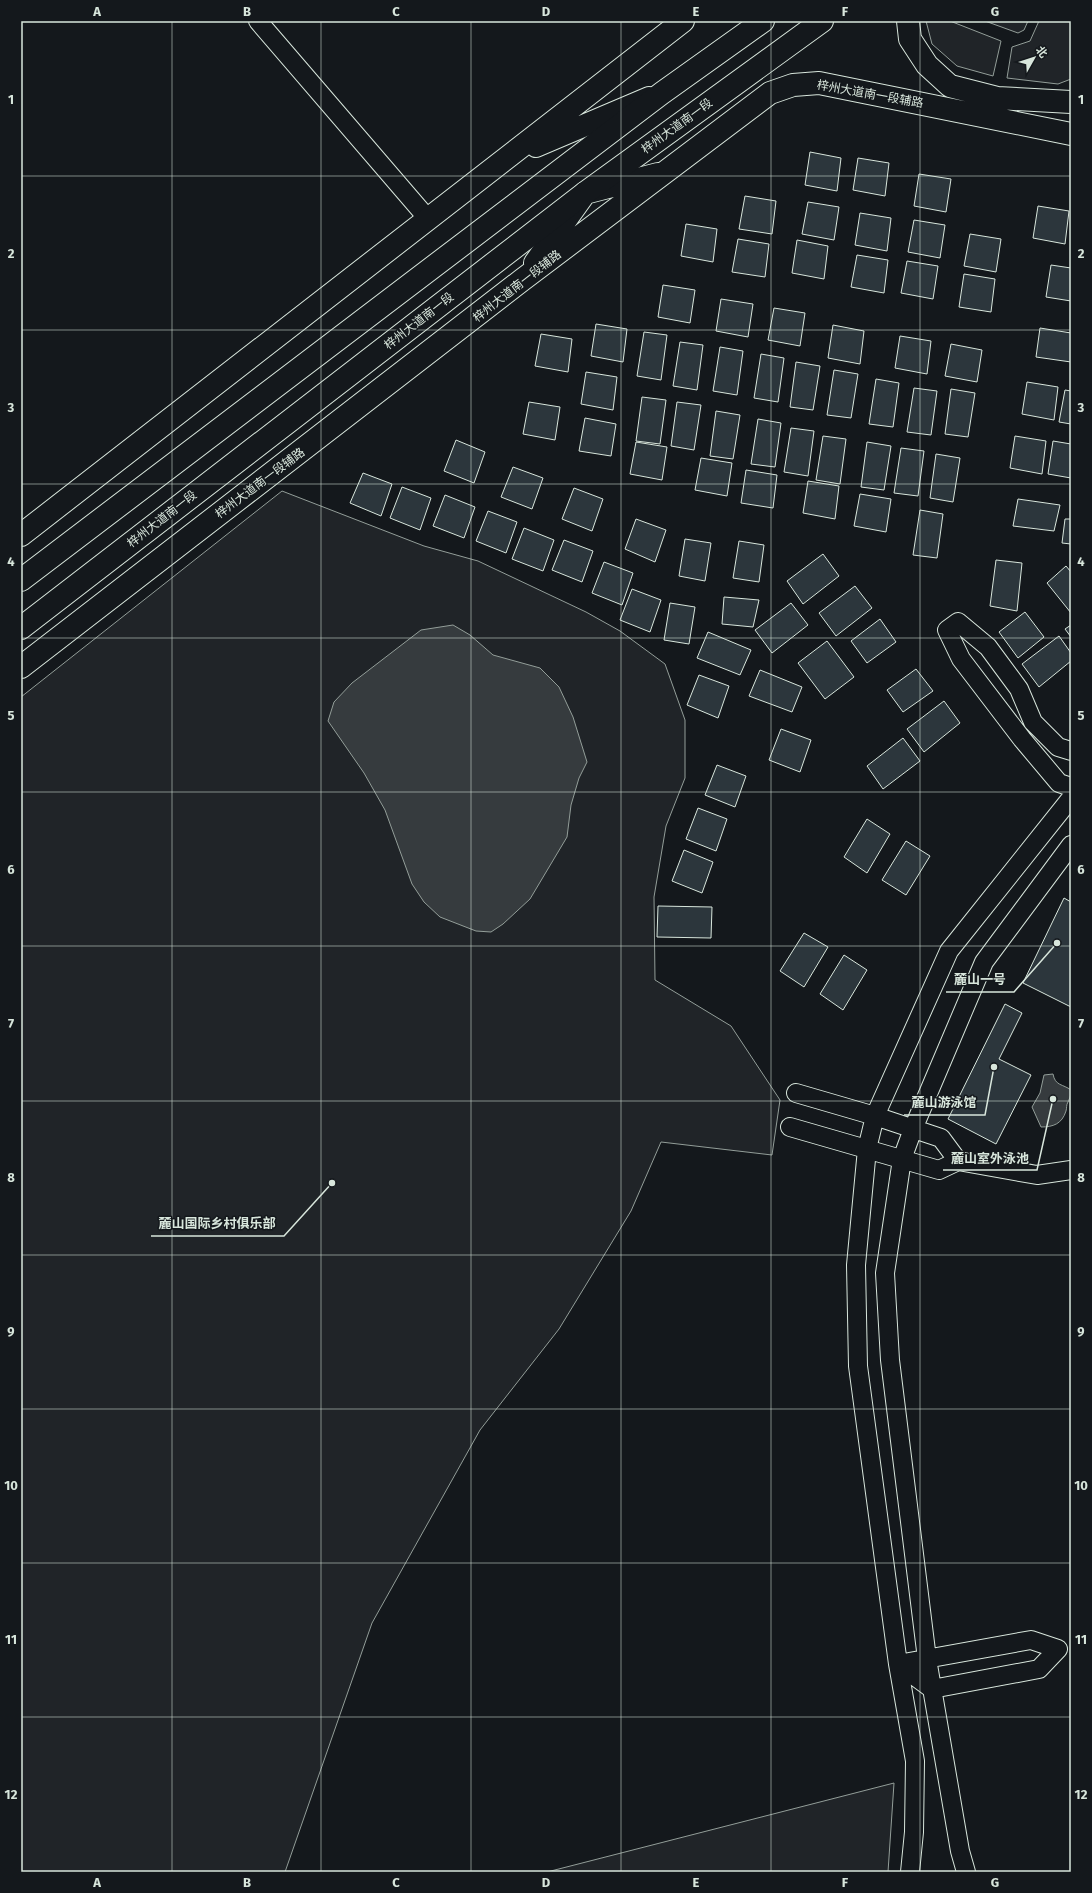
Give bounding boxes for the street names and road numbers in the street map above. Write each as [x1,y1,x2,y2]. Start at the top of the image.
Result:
street label: 梓州大道南一段辅路 [816,78,924,110]
street label: 梓州大道南一段 [639,96,715,156]
street label: 梓州大道南一段辅路 [470,247,564,325]
street label: 梓州大道南一段 [382,290,456,352]
street label: 梓州大道南一段辅路 [213,445,307,521]
street label: 梓州大道南一段 [125,488,199,550]

